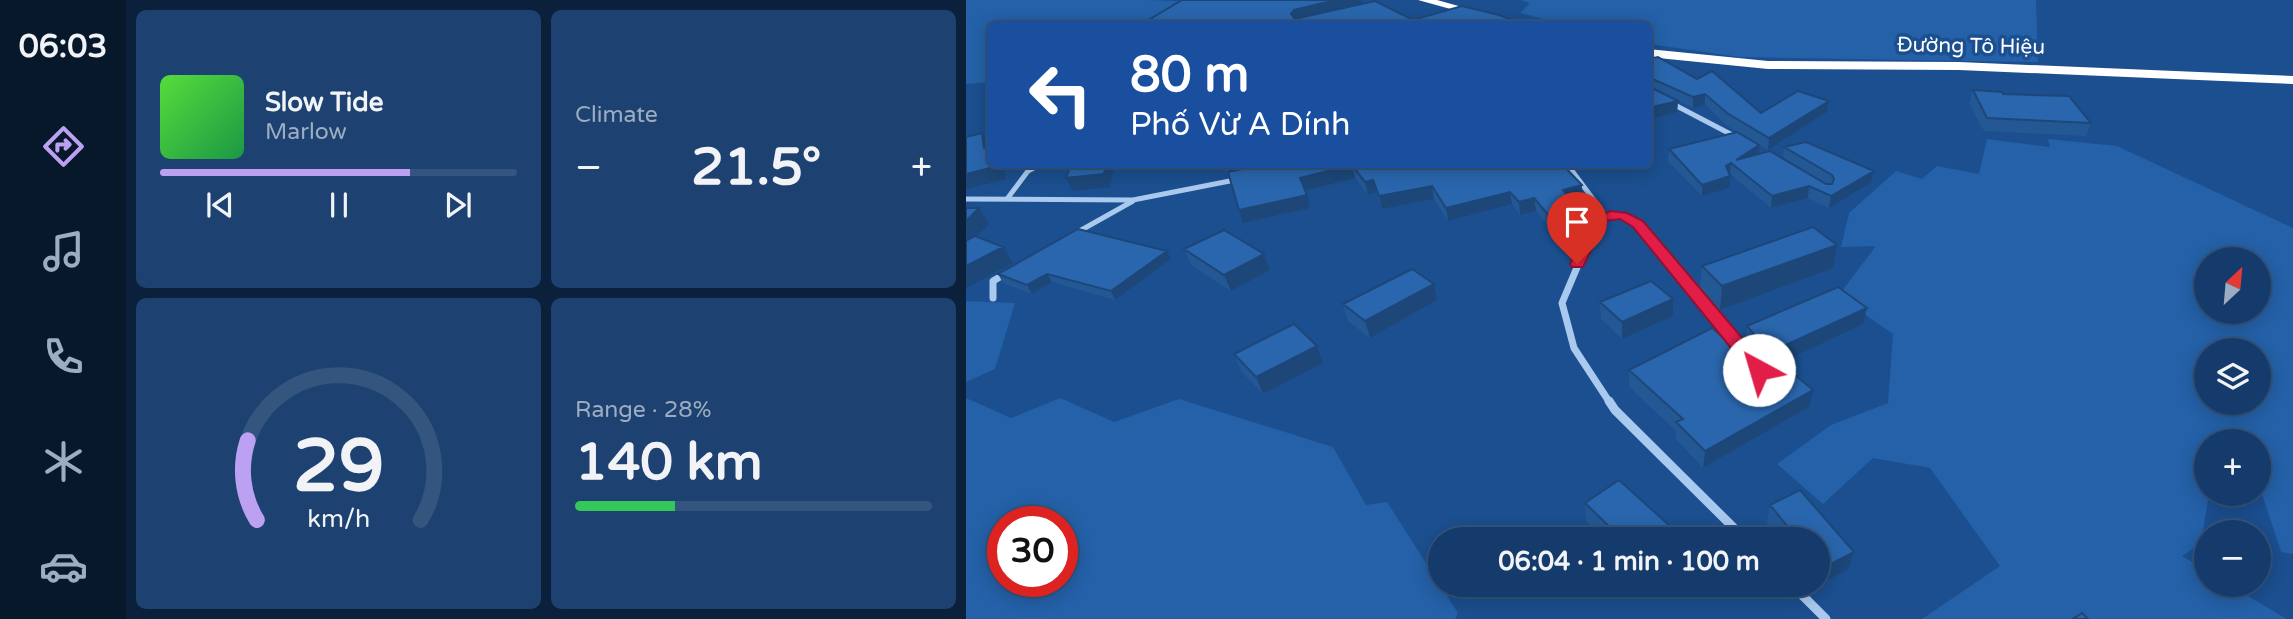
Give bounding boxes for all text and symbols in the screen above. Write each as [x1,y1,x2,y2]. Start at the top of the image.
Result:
text: 06:03 [19,28,107,66]
street label: Đường Tô Hiệu [1897,32,2045,60]
text: 80 m [1130,46,1249,105]
icon: left [1015,49,1106,140]
text: Slow Tide [265,87,383,118]
text: Climate [575,101,658,129]
text: Phố Vừ A Dính [1130,106,1350,144]
text: Marlow [265,118,347,146]
icon: directions [39,122,88,171]
text: 21.5° [691,136,821,199]
text: − [575,145,602,191]
text: + [911,145,932,191]
icon: previous [201,186,239,224]
icon: pause [320,186,358,224]
icon: next [439,186,477,224]
pin [1547,192,1607,264]
icon: arrive [1558,203,1596,241]
icon: music [39,227,88,276]
north arrow [2194,247,2272,324]
map controls [2194,247,2271,597]
icon: phone [39,332,88,381]
position arrow [1722,333,1796,407]
button: layers [2194,338,2271,415]
text: Range · 28% [575,396,711,424]
text: 29 [293,423,384,511]
button: + [2194,429,2271,506]
text: 140 km [575,431,763,494]
icon: climate [39,437,88,486]
text: km/h [307,503,370,533]
speed limit sign: 30 [987,506,1078,597]
button: − [2194,520,2271,597]
icon: car [39,542,88,591]
text: 06:04 · 1 min · 100 m [1498,546,1760,577]

